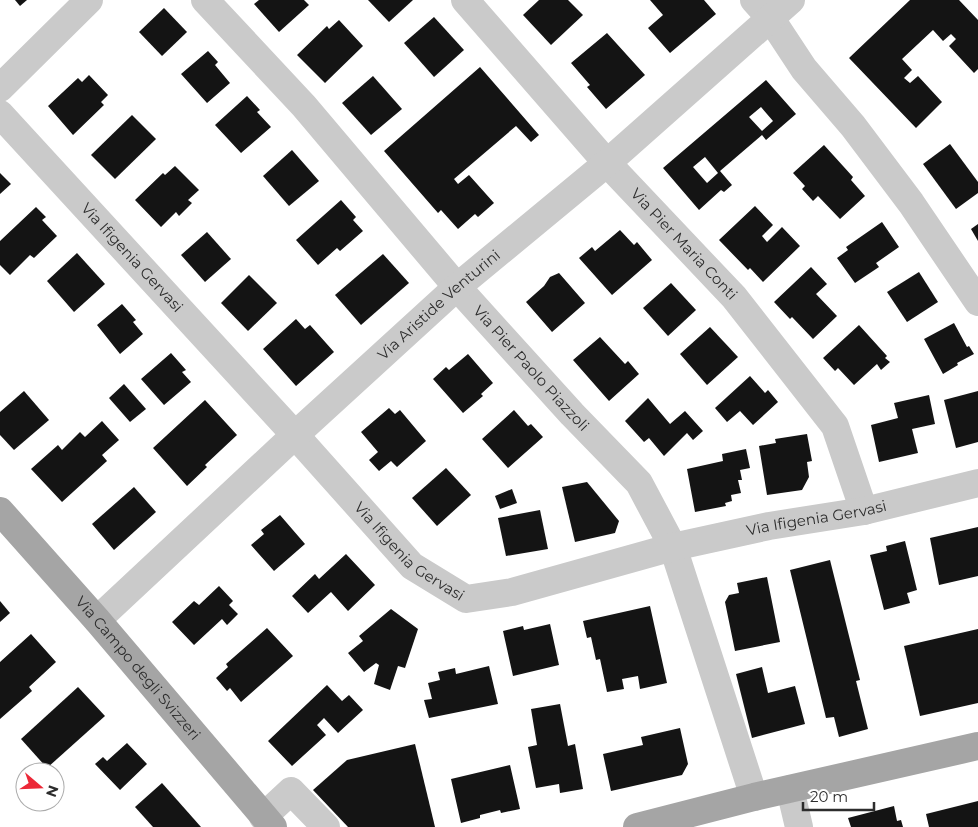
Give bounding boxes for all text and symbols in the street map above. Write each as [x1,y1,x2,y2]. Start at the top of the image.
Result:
street label: Via Pier Maria Conti [627,184,742,304]
street label: Via Ifigenia Gervasi [77,199,187,316]
street label: Via Aristide Venturini [373,245,504,364]
street label: Via Pier Paolo Piazzoli [469,301,593,435]
street label: Via Ifigenia Gervasi [744,496,888,540]
street label: Via Ifigenia Gervasi [350,498,468,605]
street label: Via Campo degli Svizzeri [71,592,205,744]
north arrow [15,762,65,812]
scale bar [803,780,874,812]
text: N [42,783,63,800]
text: 20 m [810,787,848,806]

